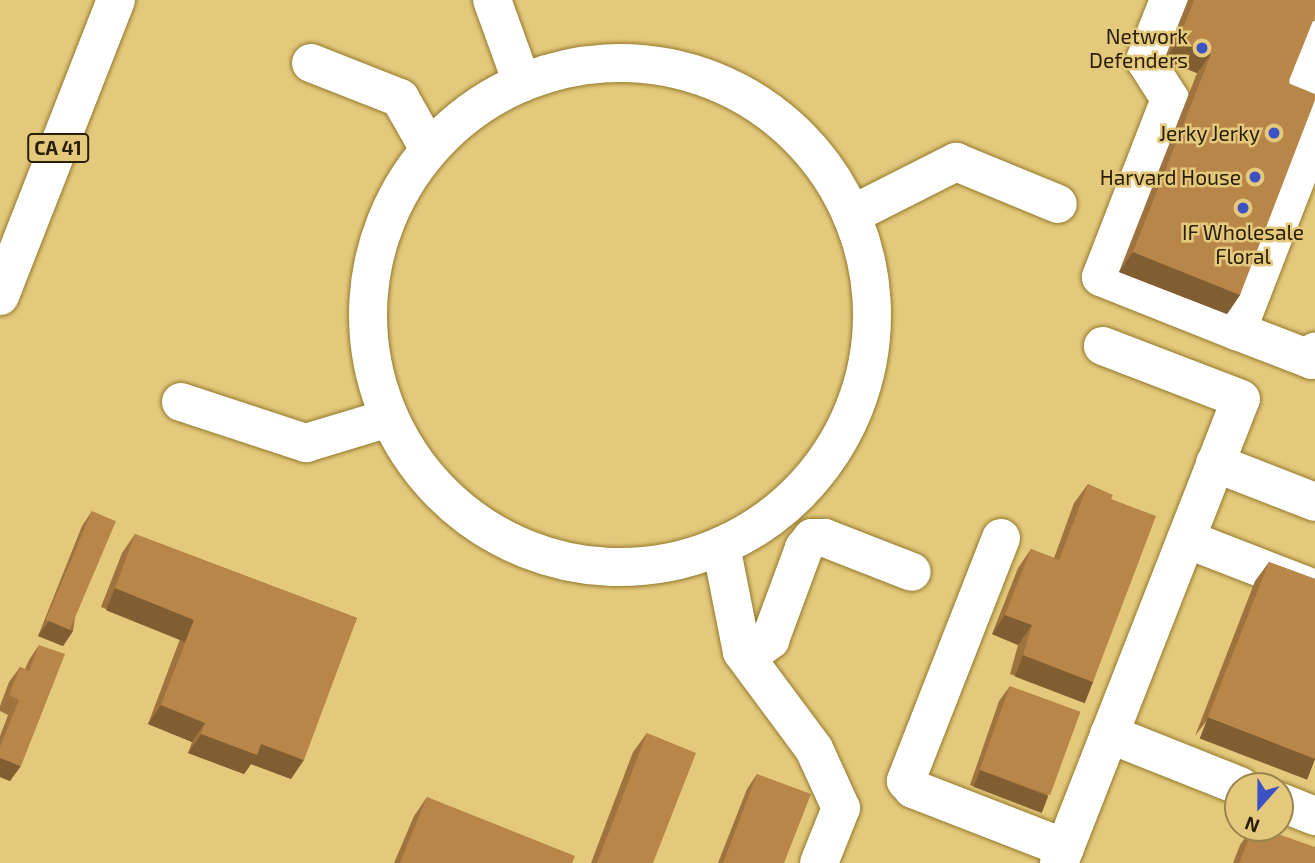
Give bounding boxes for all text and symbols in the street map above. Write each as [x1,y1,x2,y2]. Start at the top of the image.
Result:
place label: Network Defenders [1089,23,1188,73]
marker: Network Defenders [1194,40,1210,56]
place label: Jerky Jerky [1158,120,1260,146]
marker: Jerky Jerky [1266,125,1282,141]
road number: CA 41 [27,132,90,164]
place label: Harvard House [1100,164,1241,190]
marker: Harvard House [1247,169,1263,185]
marker: IF Wholesale Floral [1235,200,1251,216]
place label: IF Wholesale Floral [1182,219,1304,269]
north arrow [1224,772,1294,842]
text: N [1241,812,1263,838]

